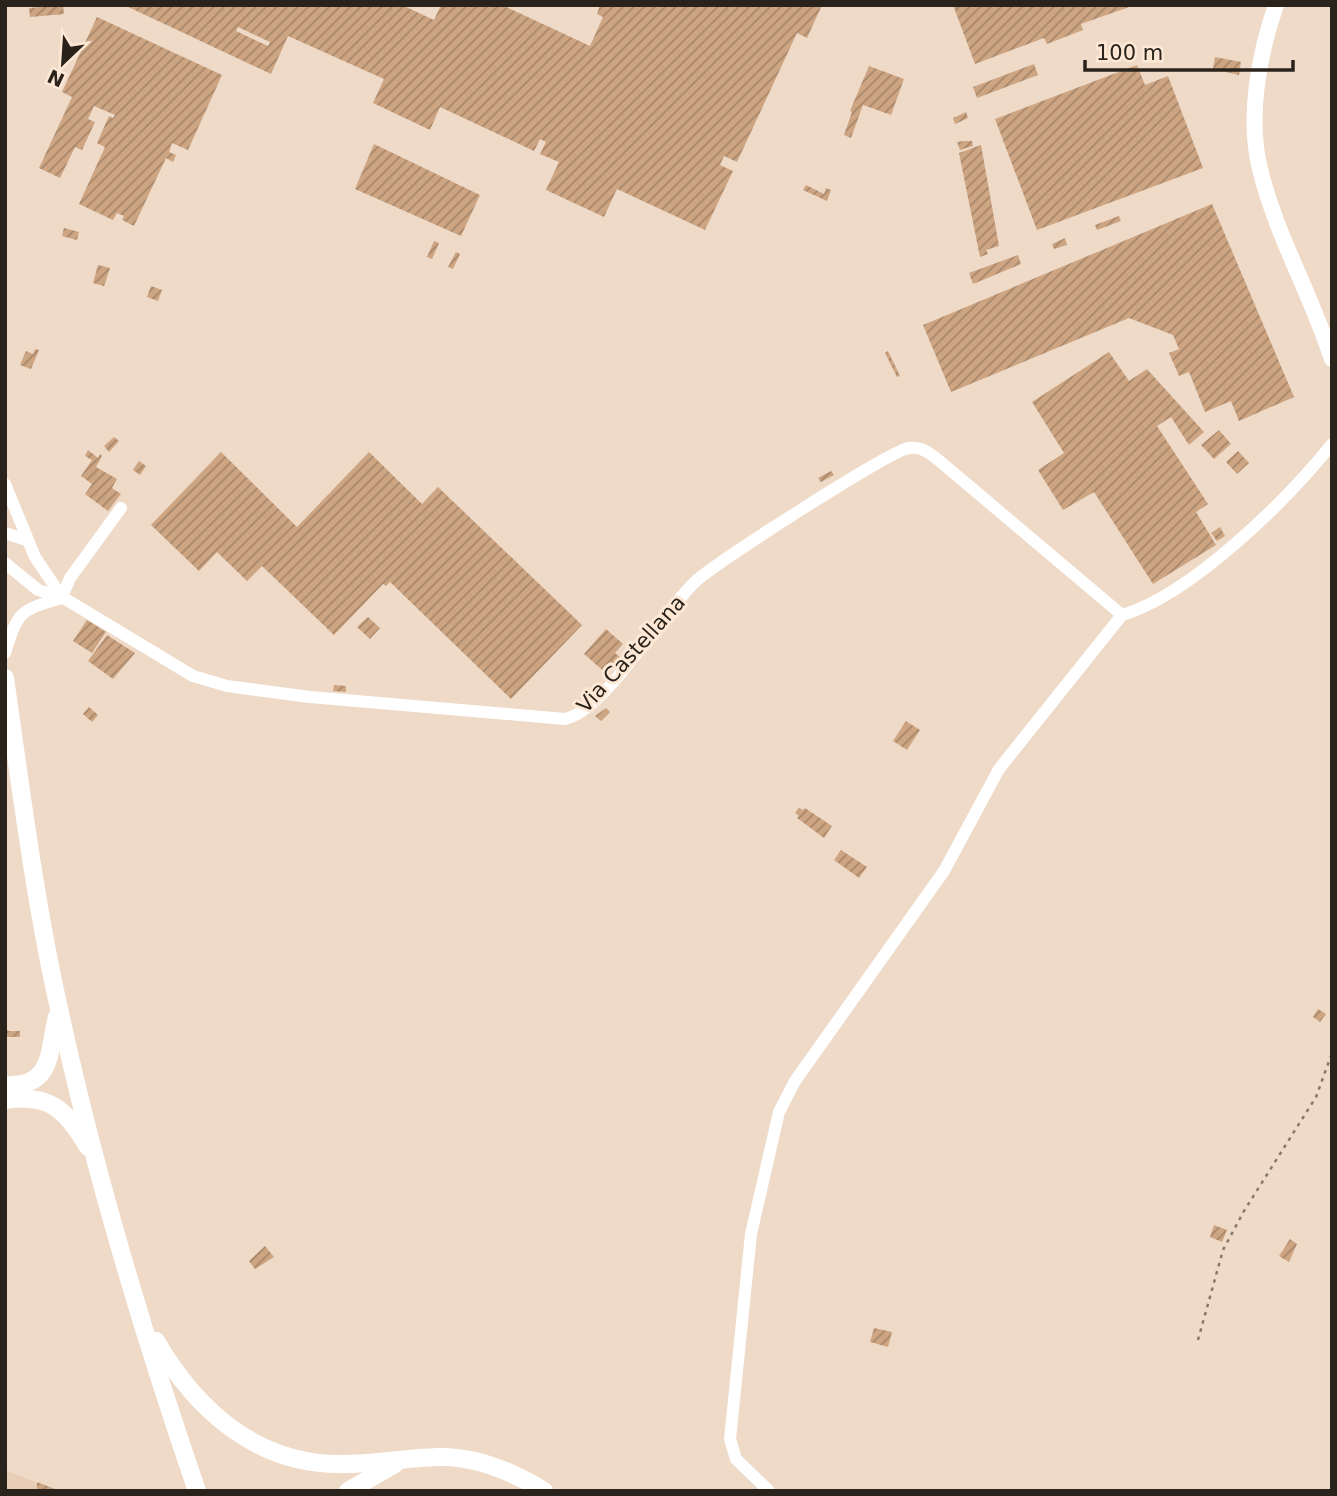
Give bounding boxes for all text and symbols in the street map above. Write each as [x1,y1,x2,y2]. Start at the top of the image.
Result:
north arrow [28,28,98,98]
scale bar [1085,28,1293,72]
text: 100 m [1096,41,1163,65]
text: N [44,65,68,92]
street label: Via Castellana [572,590,690,718]

